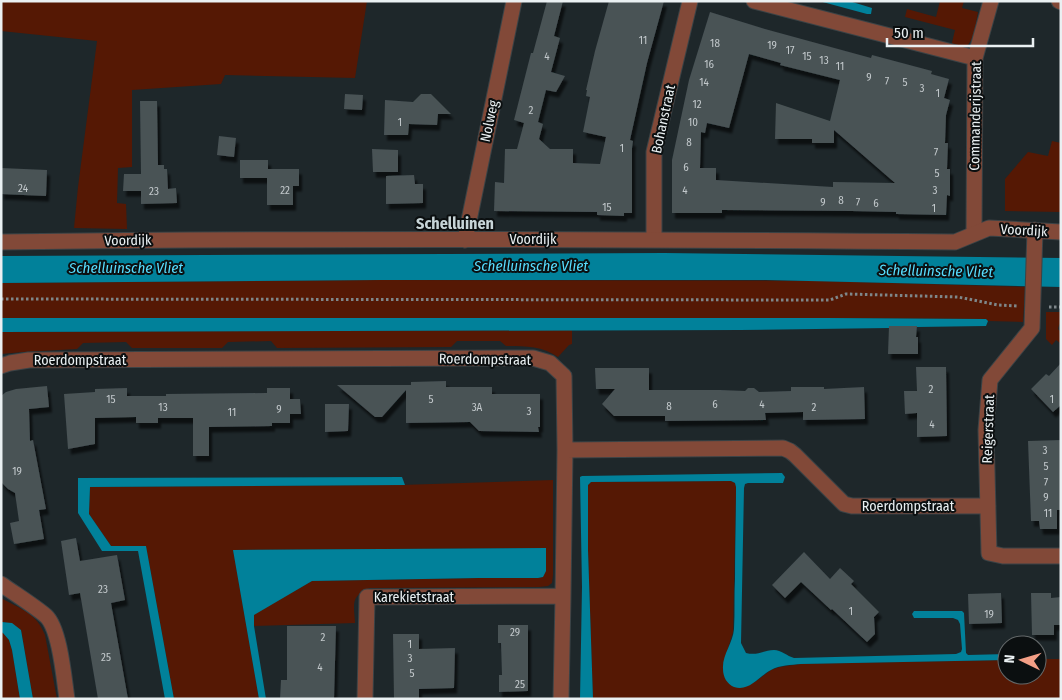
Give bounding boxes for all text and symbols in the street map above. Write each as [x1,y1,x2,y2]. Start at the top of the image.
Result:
scale bar [887,15,1033,47]
text: 50 m [894,24,924,42]
house number: 11 [639,34,647,47]
house number: 18 [710,37,720,50]
house number: 19 [767,39,777,52]
house number: 17 [786,44,795,57]
house number: 4 [544,50,550,63]
house number: 15 [802,50,812,63]
house number: 13 [819,54,829,67]
house number: 16 [704,58,714,71]
house number: 11 [836,60,844,73]
street label: Commanderijstraat [966,61,985,171]
house number: 9 [866,71,872,84]
house number: 7 [885,75,890,88]
house number: 14 [699,76,709,89]
house number: 5 [902,76,908,89]
house number: 3 [920,82,925,95]
street label: Bohanstraat [648,83,679,155]
house number: 1 [936,87,940,100]
street label: Nolweg [477,98,502,144]
house number: 12 [692,98,702,111]
house number: 2 [529,104,534,117]
house number: 1 [398,116,402,129]
house number: 10 [688,116,698,129]
house number: 8 [686,136,692,149]
house number: 1 [620,142,624,155]
house number: 7 [934,146,939,159]
house number: 6 [683,161,689,174]
house number: 5 [934,167,940,180]
house number: 24 [18,182,29,195]
house number: 22 [280,184,290,197]
house number: 4 [682,184,688,197]
house number: 3 [933,184,938,197]
house number: 23 [149,185,159,198]
house number: 8 [838,194,844,207]
house number: 9 [820,196,826,209]
house number: 7 [856,196,861,209]
house number: 6 [873,197,879,210]
house number: 15 [602,201,612,214]
house number: 1 [932,202,936,215]
district label: Schelluinen [416,214,494,233]
street label: Voordijk [1000,221,1048,240]
street label: Voordijk [509,231,557,248]
street label: Voordijk [104,232,152,249]
water label: Schelluinsche Vliet [473,257,588,275]
water label: Schelluinsche Vliet [68,259,183,277]
water label: Schelluinsche Vliet [878,261,993,281]
street label: Roerdompstraat [439,350,532,369]
street label: Roerdompstraat [34,352,127,369]
house number: 2 [929,383,934,396]
house number: 15 [106,393,116,406]
house number: 5 [428,393,434,406]
house number: 1 [1050,393,1054,406]
street label: Reigerstraat [979,394,998,464]
house number: 6 [712,398,718,411]
house number: 4 [759,398,765,411]
house number: 8 [666,400,672,413]
house number: 13 [158,401,168,414]
house number: 3A [472,401,483,414]
house number: 2 [812,401,817,414]
house number: 9 [276,403,282,416]
house number: 3 [527,405,532,418]
house number: 11 [228,406,236,419]
house number: 4 [929,418,935,431]
house number: 3 [1043,444,1048,457]
house number: 5 [1043,460,1049,473]
house number: 19 [12,465,22,478]
house number: 7 [1044,476,1049,489]
house number: 9 [1043,491,1049,504]
street label: Roerdompstraat [862,498,955,515]
house number: 11 [1044,507,1052,520]
house number: 23 [98,583,108,596]
street label: Karekietstraat [374,589,455,606]
house number: 1 [849,605,853,618]
house number: 19 [984,608,994,621]
house number: 29 [510,626,520,639]
house number: 2 [321,631,326,644]
north arrow [997,635,1047,685]
house number: 1 [408,638,412,651]
house number: 25 [101,651,111,664]
house number: 3 [408,652,413,665]
text: N [1001,654,1018,664]
house number: 4 [317,661,323,674]
house number: 5 [409,667,415,680]
house number: 25 [515,678,525,691]

